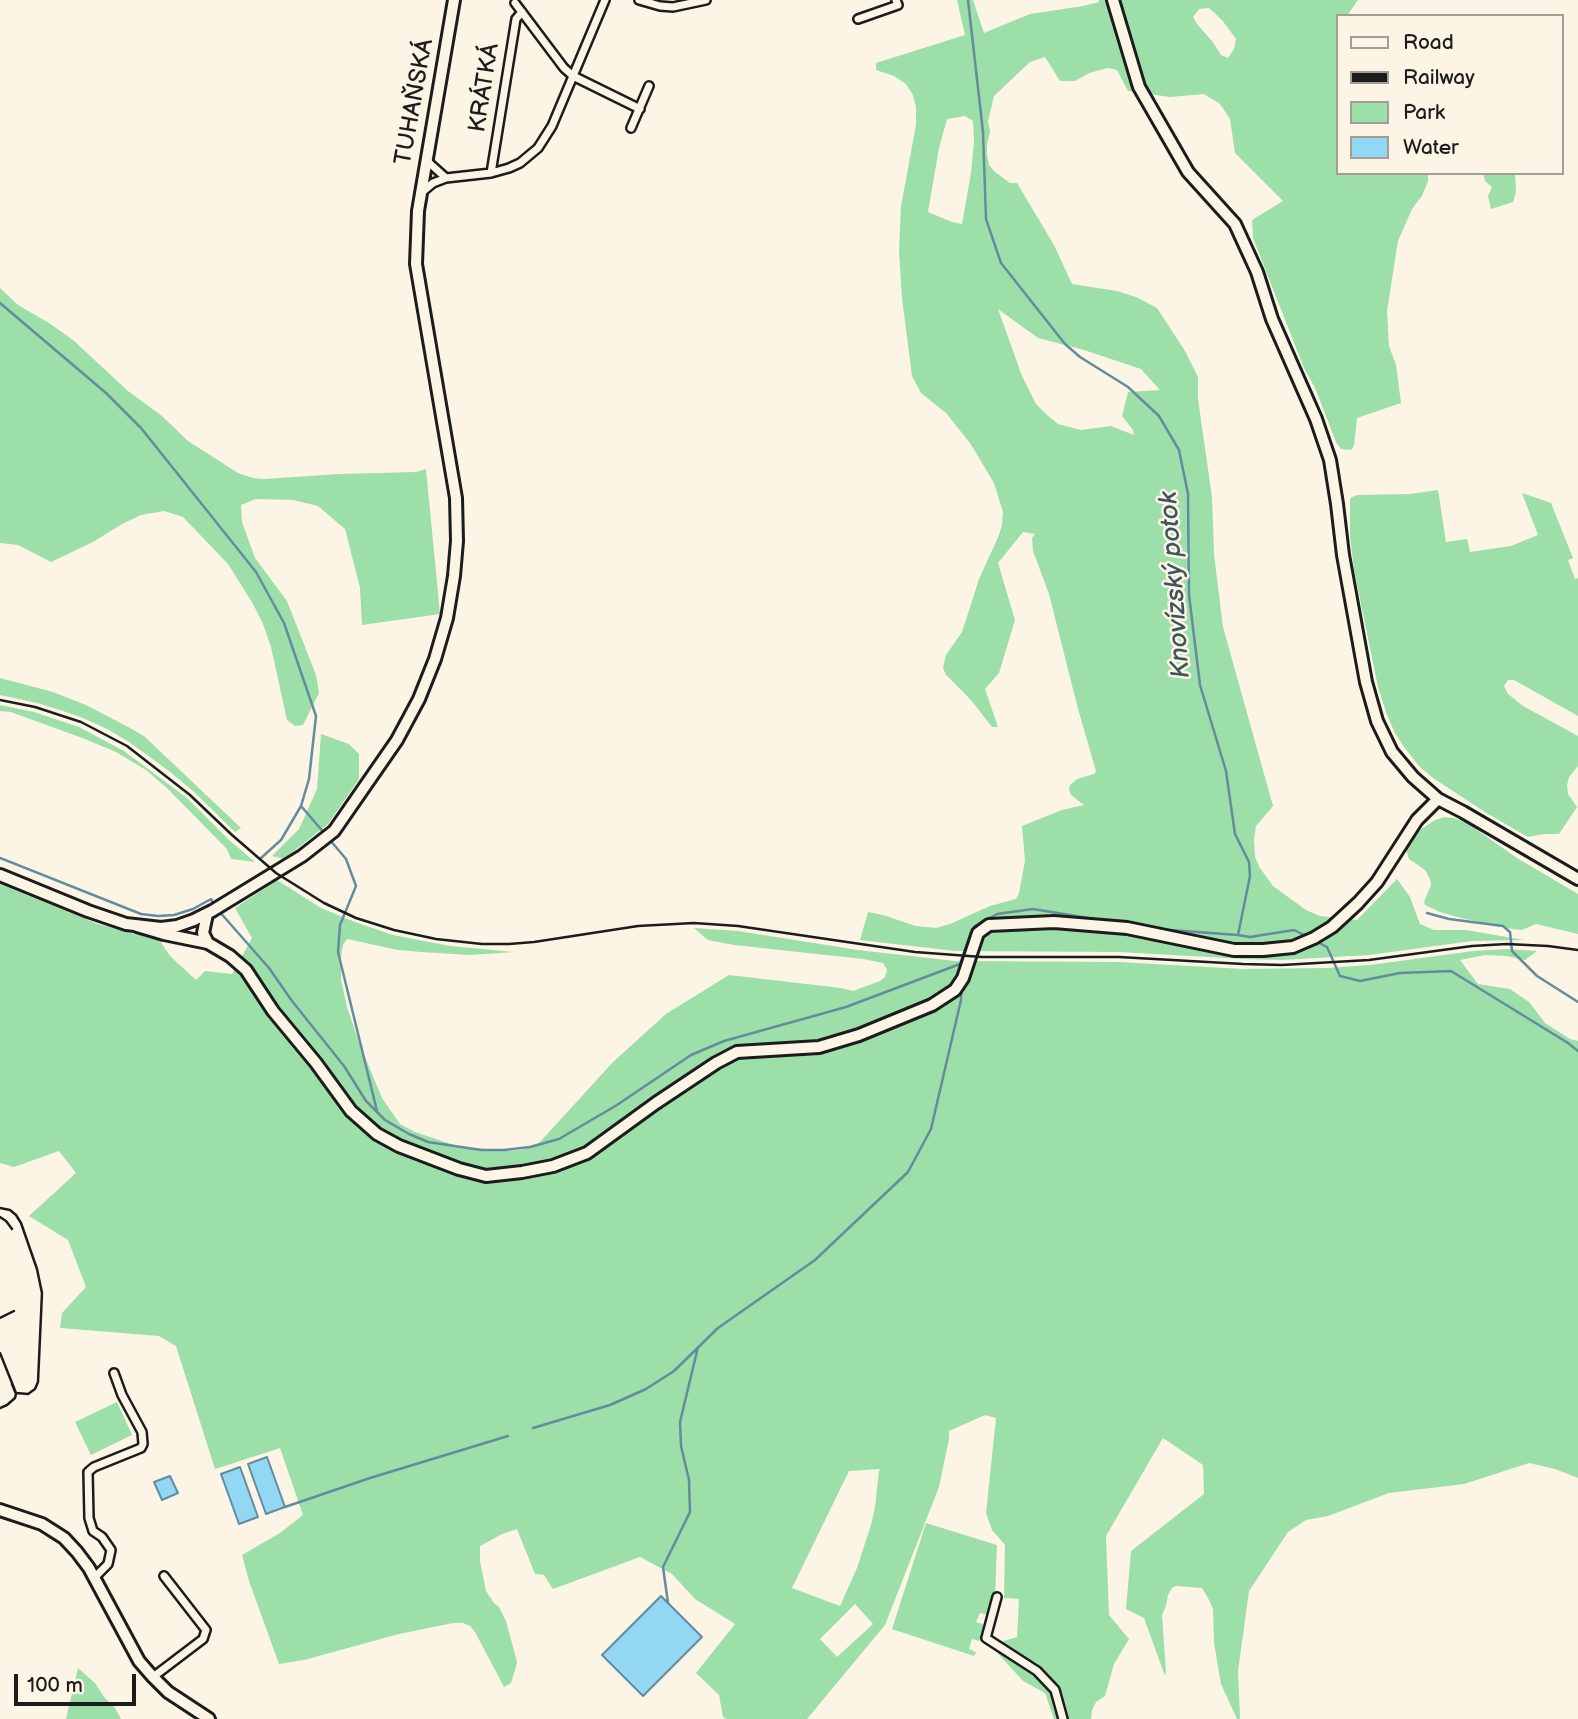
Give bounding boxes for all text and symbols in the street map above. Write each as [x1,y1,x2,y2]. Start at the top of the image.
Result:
legend [1336,14,1564,175]
text: Road [1403,30,1454,55]
street label: TUHAŇSKÁ [390,37,440,167]
street label: KRÁTKÁ [464,41,506,135]
text: Railway [1403,65,1475,90]
text: Park [1403,100,1445,125]
text: Water [1403,135,1459,160]
water label: Knovízský potok [1154,490,1198,680]
scale bar [18,1660,140,1704]
text: 100 m [27,1673,83,1698]

